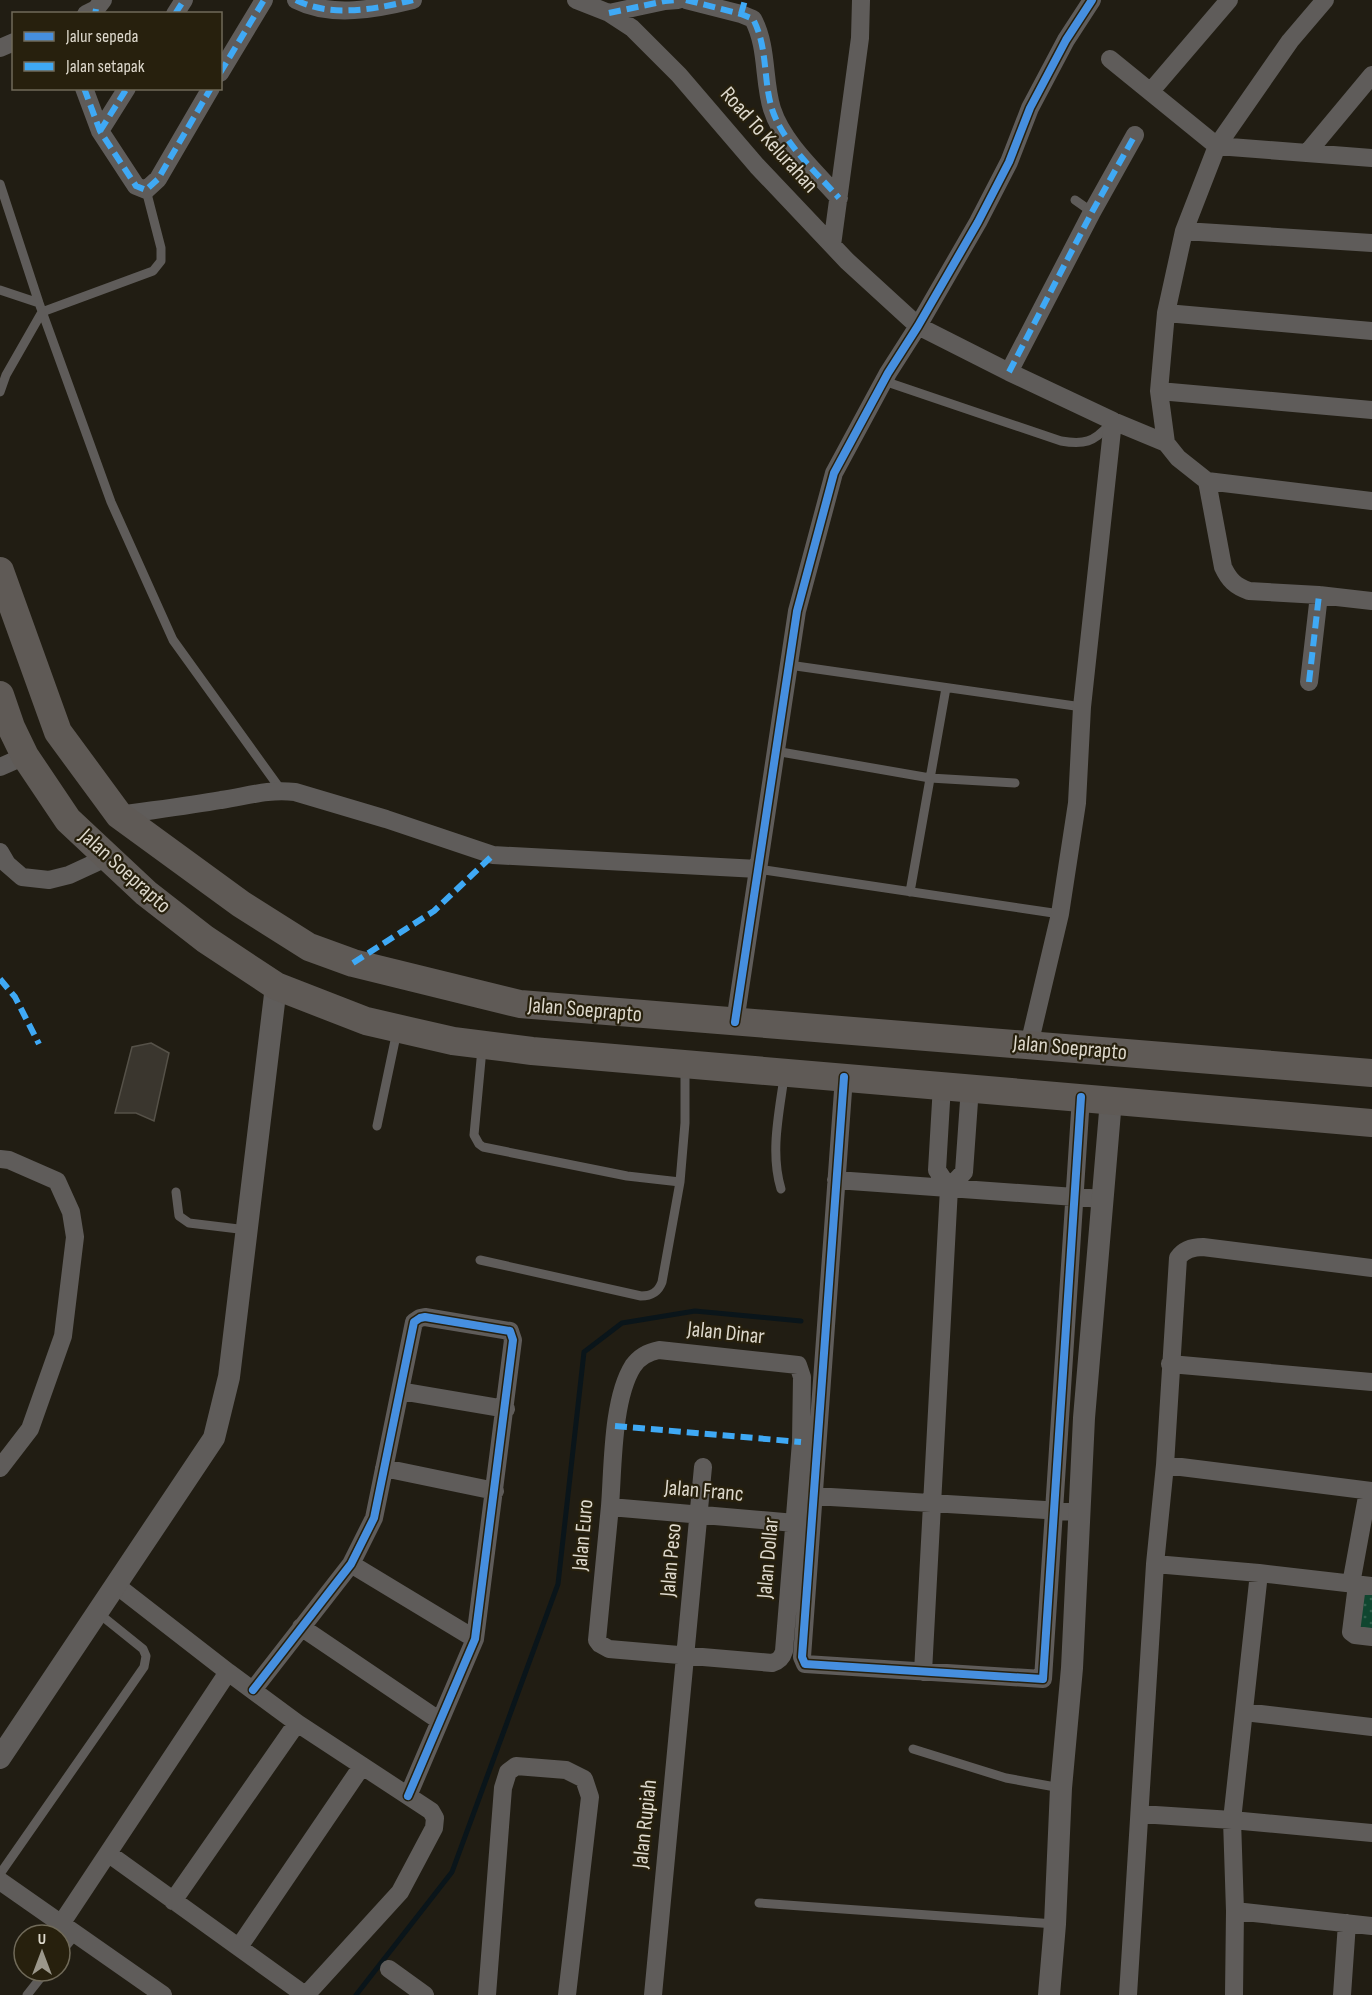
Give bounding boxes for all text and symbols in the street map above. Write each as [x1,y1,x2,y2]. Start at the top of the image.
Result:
legend [12,12,222,90]
text: Jalur sepeda [65,26,138,47]
text: Jalan setapak [65,56,145,77]
street label: Road To Kelurahan [714,81,824,199]
street label: Jalan Soeprapto [73,822,176,919]
street label: Jalan Soeprapto [526,991,643,1028]
street label: Jalan Soeprapto [1011,1029,1128,1066]
street label: Jalan Dinar [685,1315,766,1350]
street label: Jalan Franc [662,1474,745,1508]
street label: Jalan Euro [566,1498,600,1573]
street label: Jalan Dollar [751,1516,785,1601]
street label: Jalan Peso [654,1522,688,1599]
street label: Jalan Rupiah [627,1778,663,1871]
north arrow [12,1923,72,1983]
text: U [38,1930,46,1949]

